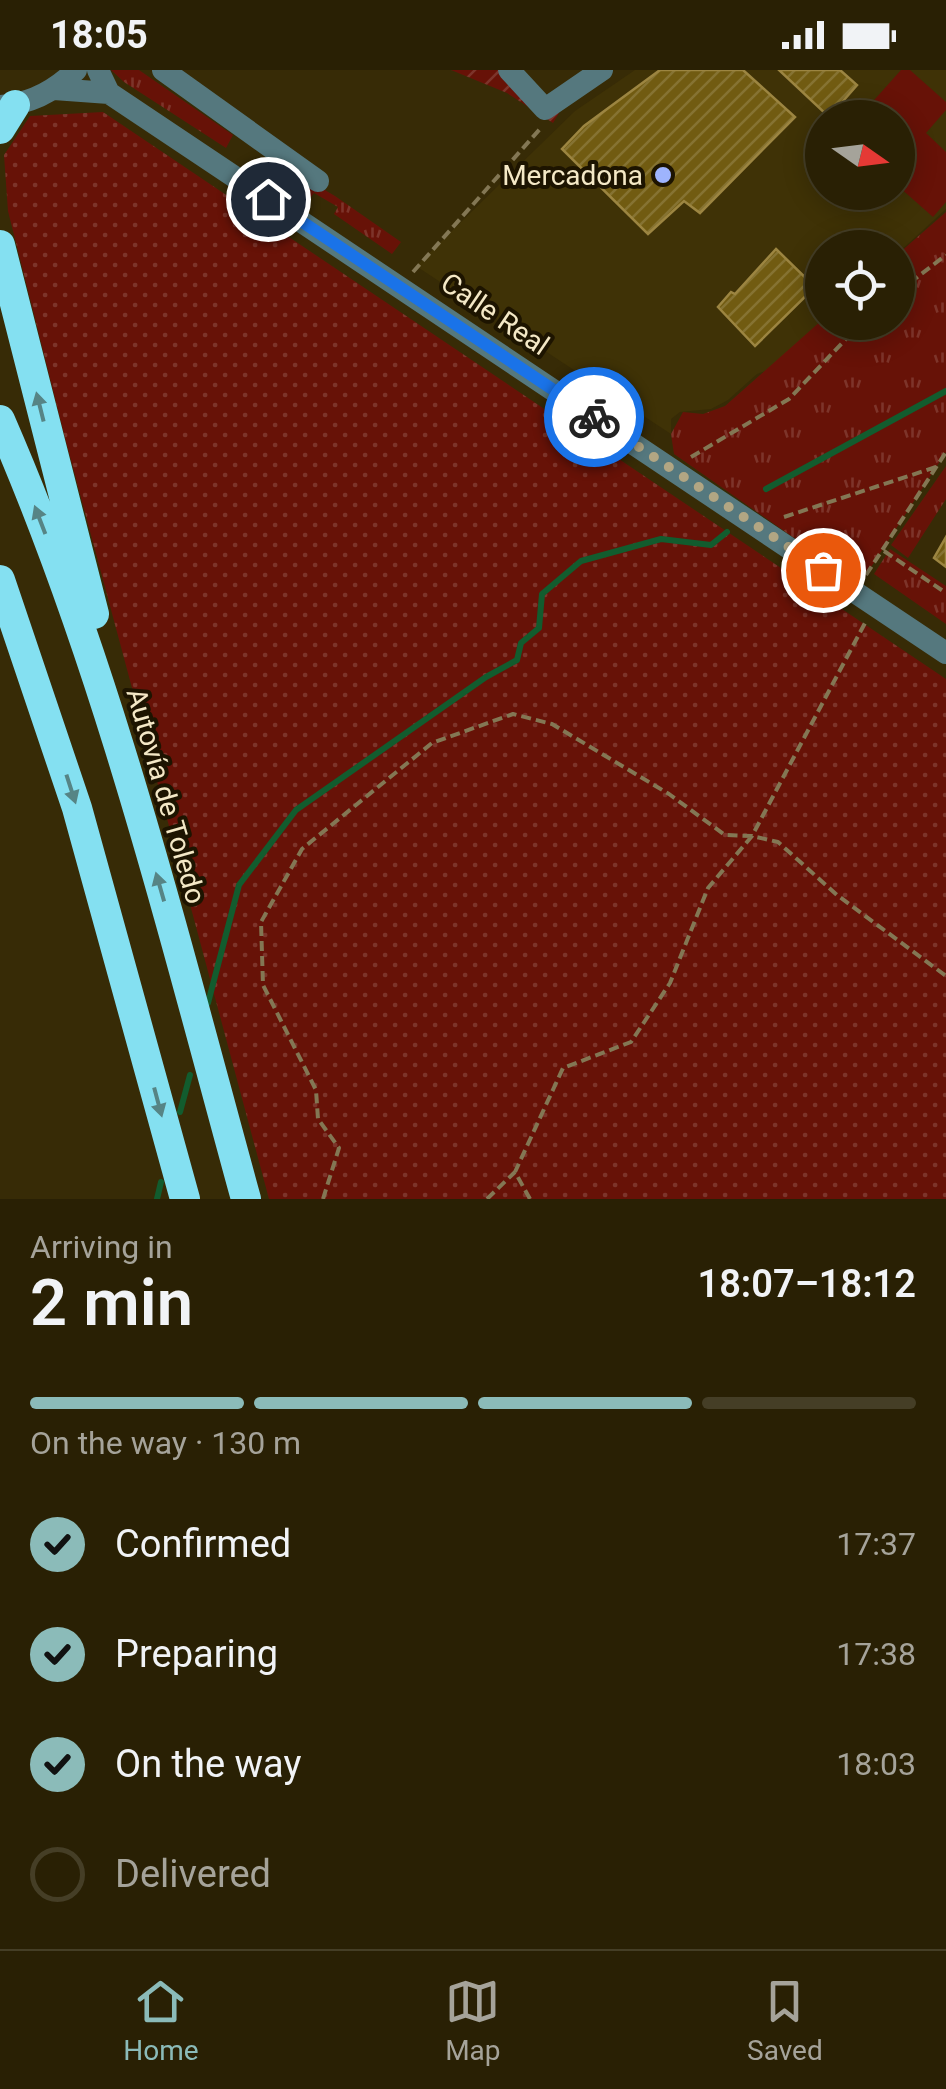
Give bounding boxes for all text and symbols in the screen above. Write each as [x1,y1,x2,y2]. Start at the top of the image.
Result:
text: 18:05 [50,13,148,57]
north arrow [805,100,915,210]
map controls [805,100,915,340]
pin [226,157,311,242]
place label: Mercadona [502,159,643,192]
marker: Mercadona [652,164,674,186]
icon: home [241,172,296,227]
button: locate [805,230,915,340]
street label: Calle Real [435,266,555,362]
courier [544,367,644,467]
icon: bike [567,390,622,445]
one-way arrow [32,391,47,422]
one-way arrow [32,505,48,535]
pin [781,528,866,613]
icon: bag [796,543,851,598]
street label: Autovía de Toledo [119,684,213,908]
one-way arrow [64,774,79,804]
one-way arrow [151,871,167,902]
one-way arrow [151,1087,166,1117]
text: Arriving in [30,1228,173,1266]
text: 18:07–18:12 [697,1262,916,1306]
text: 2 min [30,1265,193,1341]
text: On the way · 130 m [30,1424,301,1462]
icon: check [30,1517,85,1572]
text: Confirmed [115,1522,291,1566]
text: 17:37 [836,1525,916,1563]
icon: check [30,1627,85,1682]
text: Preparing [115,1632,278,1676]
text: 17:38 [836,1635,916,1673]
icon: check [30,1737,85,1792]
text: On the way [115,1742,301,1786]
text: 18:03 [836,1745,916,1783]
text: Delivered [115,1852,271,1896]
tab: Home [123,1974,199,2067]
tab: Map [445,1974,501,2067]
tab: Saved [747,1974,823,2067]

